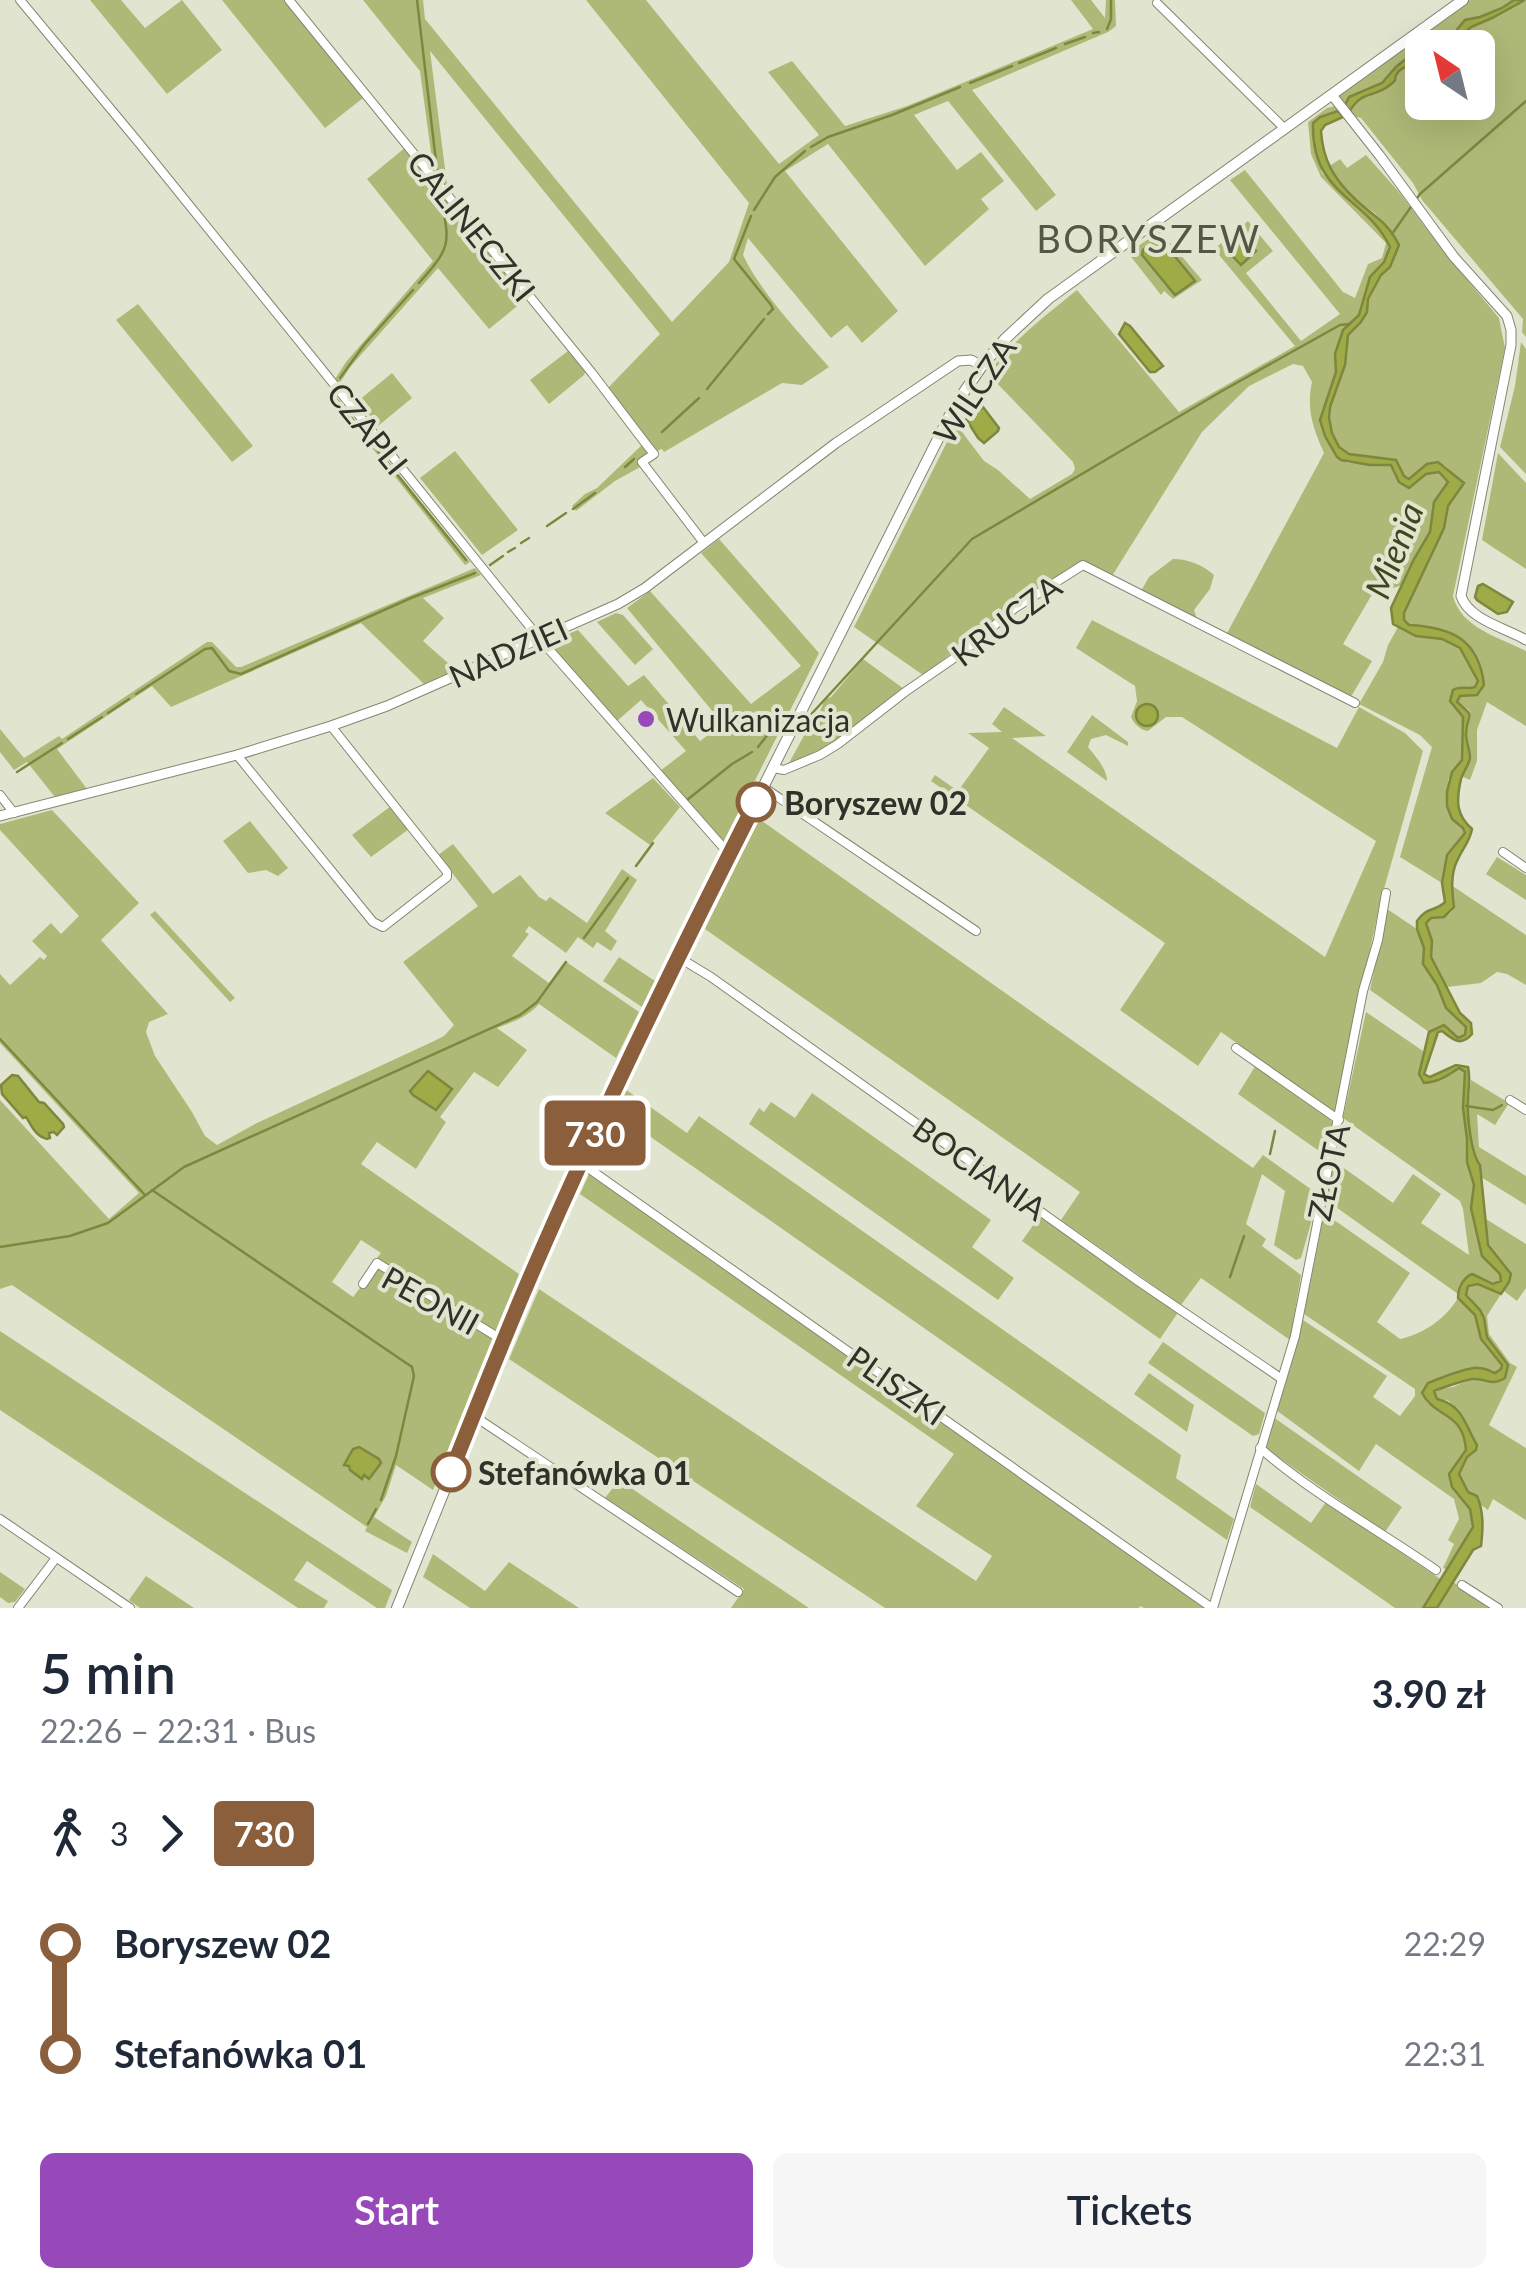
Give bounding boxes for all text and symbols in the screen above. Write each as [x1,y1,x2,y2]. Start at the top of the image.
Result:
north arrow [1405,30,1495,120]
map controls [1405,30,1495,120]
street label: CALINECZKI [400,143,544,309]
district label: BORYSZEW [1036,215,1262,261]
street label: WILCZA [924,329,1024,451]
street label: CZAPLI [319,374,417,482]
water label: Mienia [1355,496,1431,604]
street label: KRUCZA [944,566,1069,674]
street label: NADZIEI [443,609,573,695]
place label: Wulkanizacja [666,700,850,739]
marker: Wulkanizacja [635,708,657,730]
marker: Boryszew 02 [737,783,775,821]
place label: Boryszew 02 [784,783,967,822]
line badge: 730 [538,1100,652,1166]
street label: BOCIANIA [906,1108,1054,1228]
text: 730 [565,1112,625,1154]
street label: ZŁOTA [1299,1120,1357,1224]
street label: PEONII [376,1257,486,1343]
street label: PLISZKI [840,1337,954,1433]
marker: Stefanówka 01 [432,1453,470,1491]
place label: Stefanówka 01 [478,1453,691,1492]
text: 5 min [40,1640,176,1706]
text: 3.90 zł [1372,1670,1486,1716]
text: 22:26 – 22:31 · Bus [40,1711,316,1750]
icon: walk [40,1806,95,1861]
icon: forward [144,1806,199,1861]
text: 730 [234,1812,294,1854]
text: 3 [110,1814,129,1853]
text: Boryszew 02 [114,1920,331,1966]
text: 22:29 [1404,1924,1486,1963]
text: Stefanówka 01 [114,2030,367,2076]
text: 22:31 [1404,2034,1486,2073]
button: Start [40,2153,753,2268]
button: Tickets [773,2153,1486,2268]

